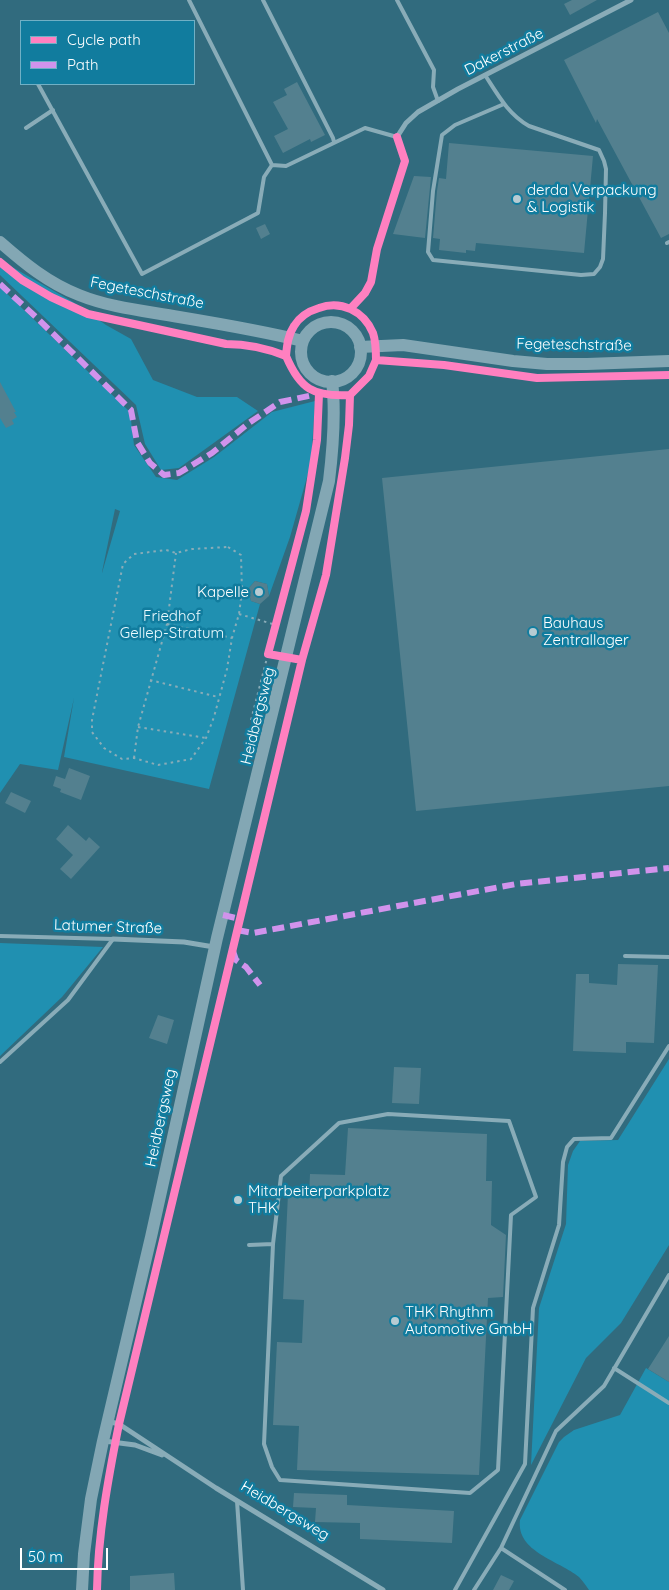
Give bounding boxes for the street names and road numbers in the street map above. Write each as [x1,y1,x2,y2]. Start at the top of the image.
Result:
street label: Dakerstraße [462,24,546,80]
street label: Fegeteschstraße [89,273,205,313]
street label: Fegeteschstraße [516,335,632,355]
street label: Heidbergsweg [237,665,279,767]
street label: Latumer Straße [53,916,163,938]
street label: Heidbergsweg [142,1067,180,1169]
street label: Heidbergsweg [238,1478,332,1544]

